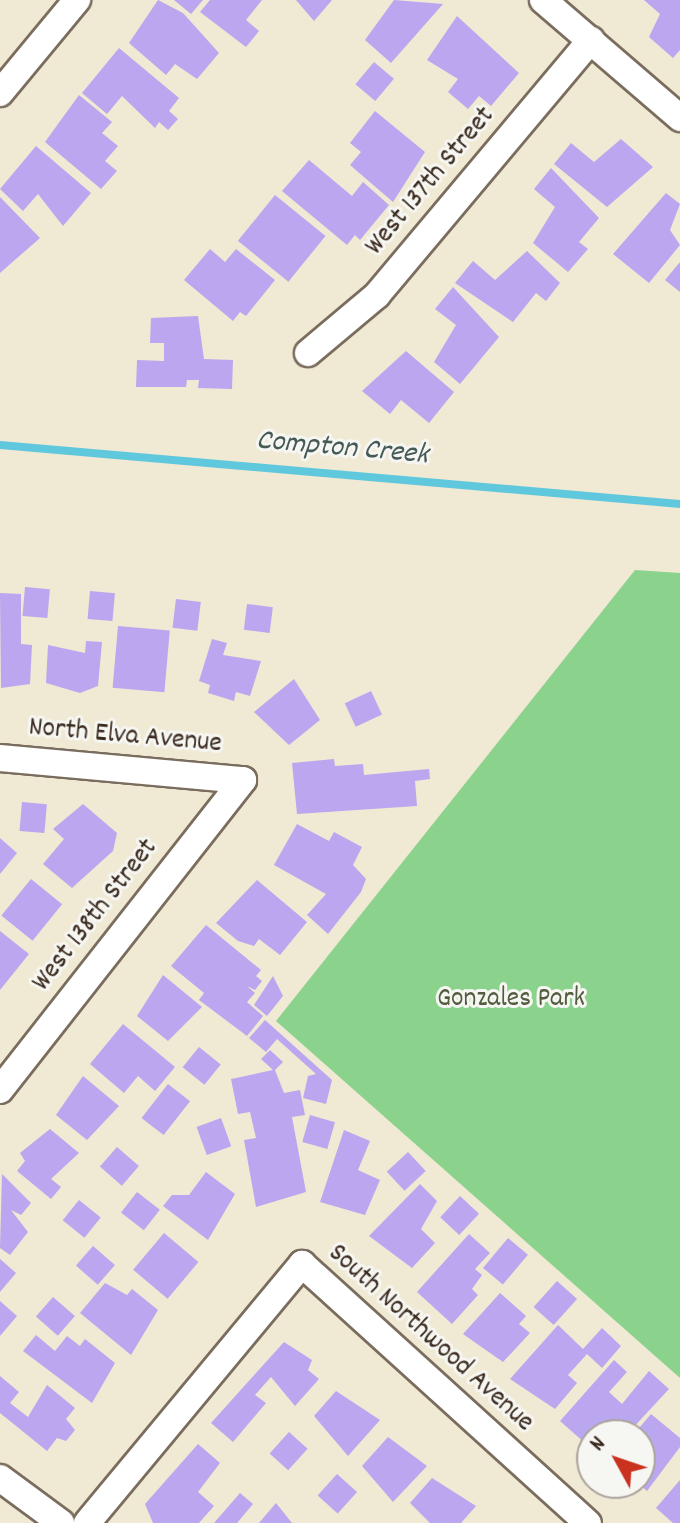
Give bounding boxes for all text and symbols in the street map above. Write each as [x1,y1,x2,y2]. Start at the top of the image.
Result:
street label: West 137th Street [359,101,503,263]
water label: Compton Creek [255,425,429,475]
street label: North Elva Avenue [27,712,223,762]
street label: West 138th Street [26,833,166,999]
park label: Gonzales Park [437,983,585,1017]
street label: South Northwood Avenue [320,1238,540,1440]
north arrow [576,1419,656,1499]
text: N [583,1430,614,1459]

